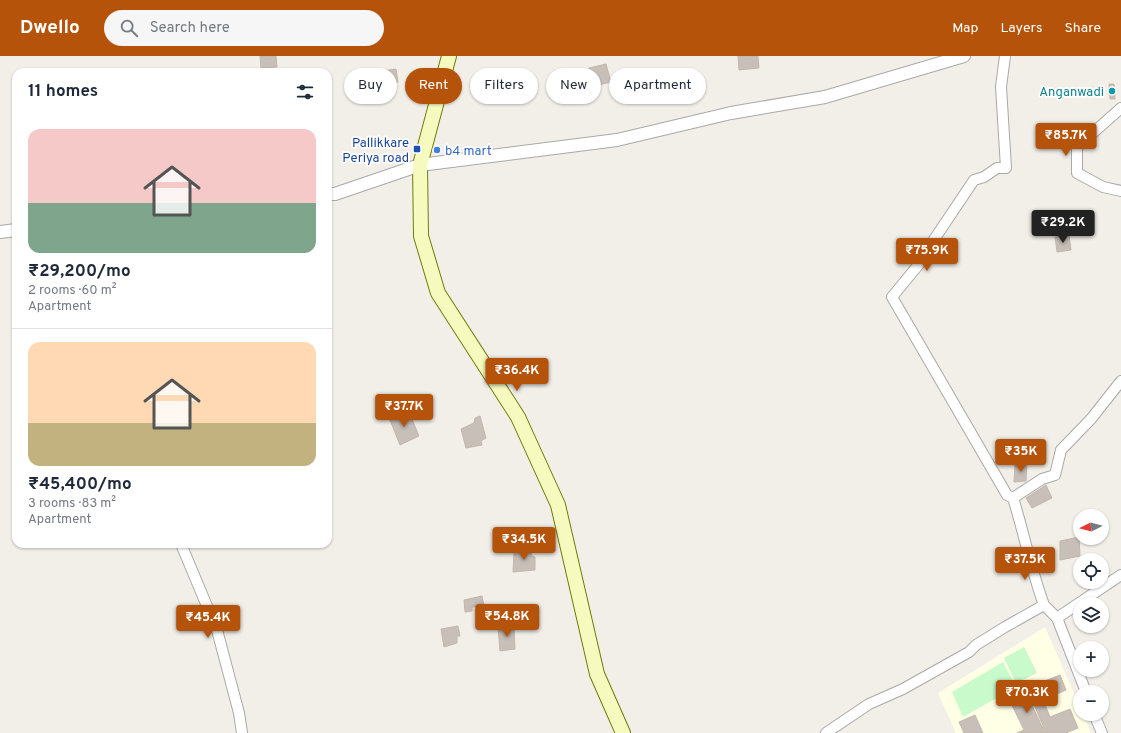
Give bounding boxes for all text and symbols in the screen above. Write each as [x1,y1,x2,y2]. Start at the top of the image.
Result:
search box [104,10,384,46]
text: Dwello [20,16,80,40]
icon: search [118,17,140,39]
text: Search here [150,19,230,38]
text: Map [952,20,978,37]
text: Layers [1000,20,1042,37]
text: Share [1064,20,1101,37]
chip: Buy [344,68,397,104]
chip: Rent [405,68,462,104]
chip: Filters [470,68,538,104]
chip: New [546,68,601,104]
chip: Apartment [609,68,706,104]
text: 11 homes [28,81,98,103]
icon: filters [294,81,316,103]
place label: Anganwadi [1039,85,1104,101]
marker: Anganwadi [1107,86,1117,96]
pin: ₹85.7K [1033,123,1099,157]
text: ₹85.7K [1045,128,1087,144]
place label: Pallikkare Periya road [342,136,409,167]
marker: Pallikkare Periya road [412,144,422,154]
place label: b4 mart [445,144,492,160]
marker: b4 mart [432,145,442,155]
icon: home [136,155,208,227]
pin: ₹29.2K [1030,210,1096,244]
text: ₹29.2K [1041,215,1085,231]
pin: ₹75.9K [894,238,960,272]
text: ₹75.9K [905,243,949,259]
text: ₹29,200/mo [28,261,131,283]
text: 2 rooms · 60 m² [28,283,117,299]
text: Apartment [28,299,91,315]
pin: ₹36.4K [484,358,550,392]
text: ₹36.4K [494,363,540,379]
icon: home [136,368,208,440]
pin: ₹37.7K [371,394,437,428]
text: ₹37.7K [384,399,424,415]
pin: ₹35K [997,439,1045,473]
text: ₹35K [1004,444,1038,460]
text: ₹45,400/mo [28,474,132,496]
text: 3 rooms · 83 m² [28,496,116,512]
north arrow [1073,509,1109,545]
map controls [1073,509,1109,721]
text: Apartment [28,512,91,528]
pin: ₹34.5K [491,527,557,561]
text: ₹34.5K [502,532,546,548]
pin: ₹37.5K [992,547,1058,581]
text: ₹37.5K [1004,552,1046,568]
button: locate [1073,553,1109,589]
button: layers [1073,597,1109,633]
pin: ₹54.8K [474,604,540,638]
pin: ₹45.4K [175,605,241,639]
text: ₹54.8K [484,609,530,625]
text: ₹45.4K [185,610,231,626]
button: + [1073,641,1109,677]
pin: ₹70.3K [994,680,1060,714]
text: ₹70.3K [1005,685,1049,701]
button: − [1073,685,1109,721]

